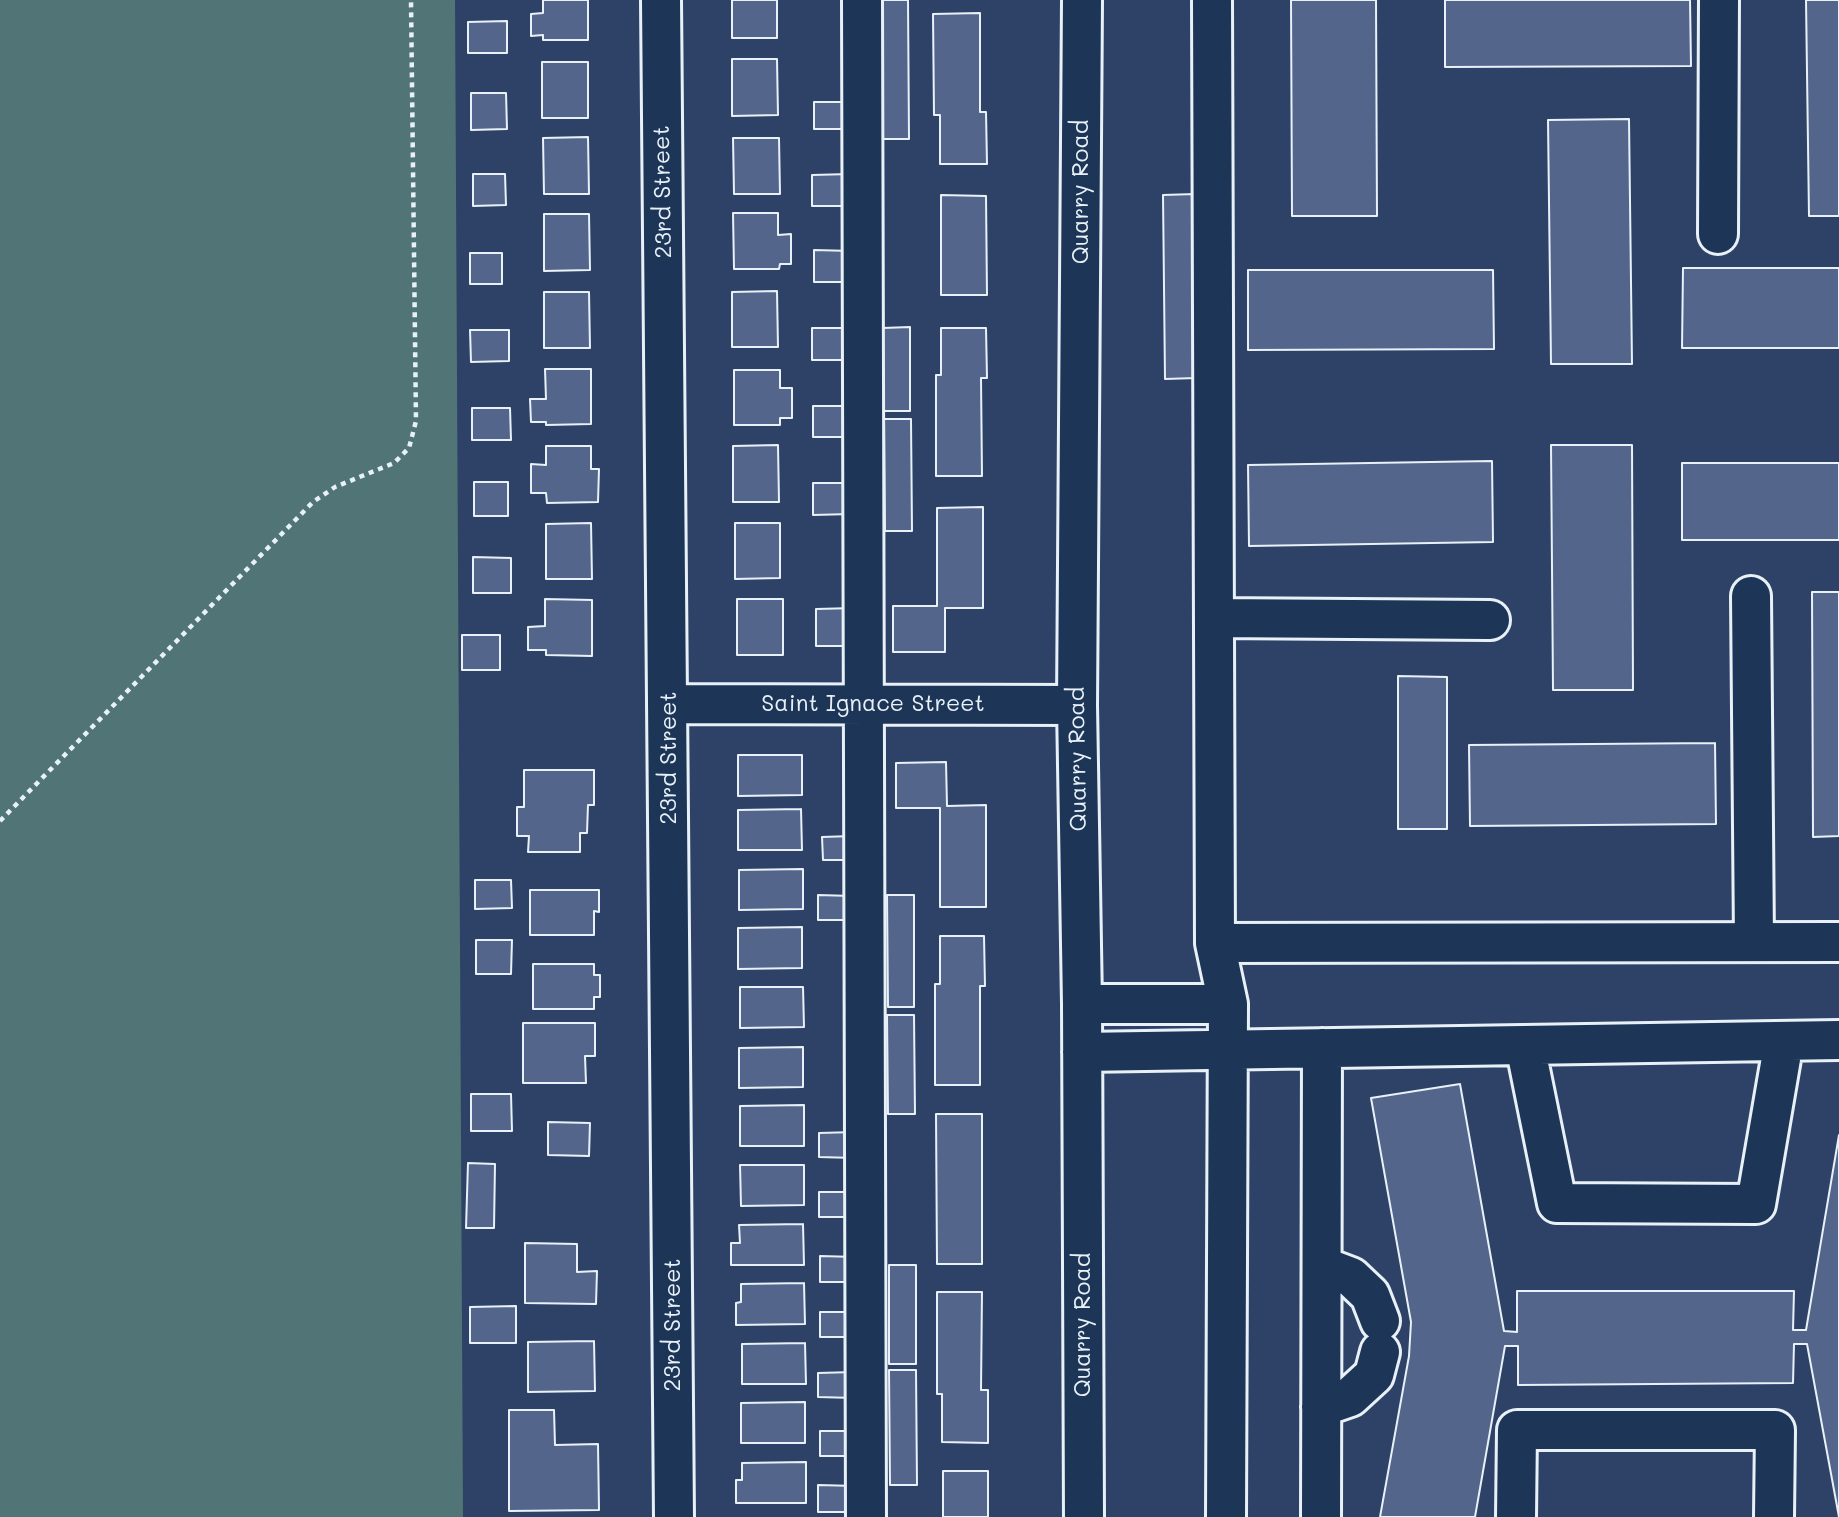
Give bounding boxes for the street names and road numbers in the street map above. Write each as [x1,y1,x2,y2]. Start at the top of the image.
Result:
street label: Quarry Road [1067,120,1095,264]
street label: 23rd Street [648,125,678,259]
street label: Quarry Road [1063,686,1093,832]
street label: Saint Ignace Street [761,690,985,718]
street label: 23rd Street [655,692,683,824]
street label: Quarry Road [1069,1253,1097,1397]
street label: 23rd Street [659,1259,687,1391]

